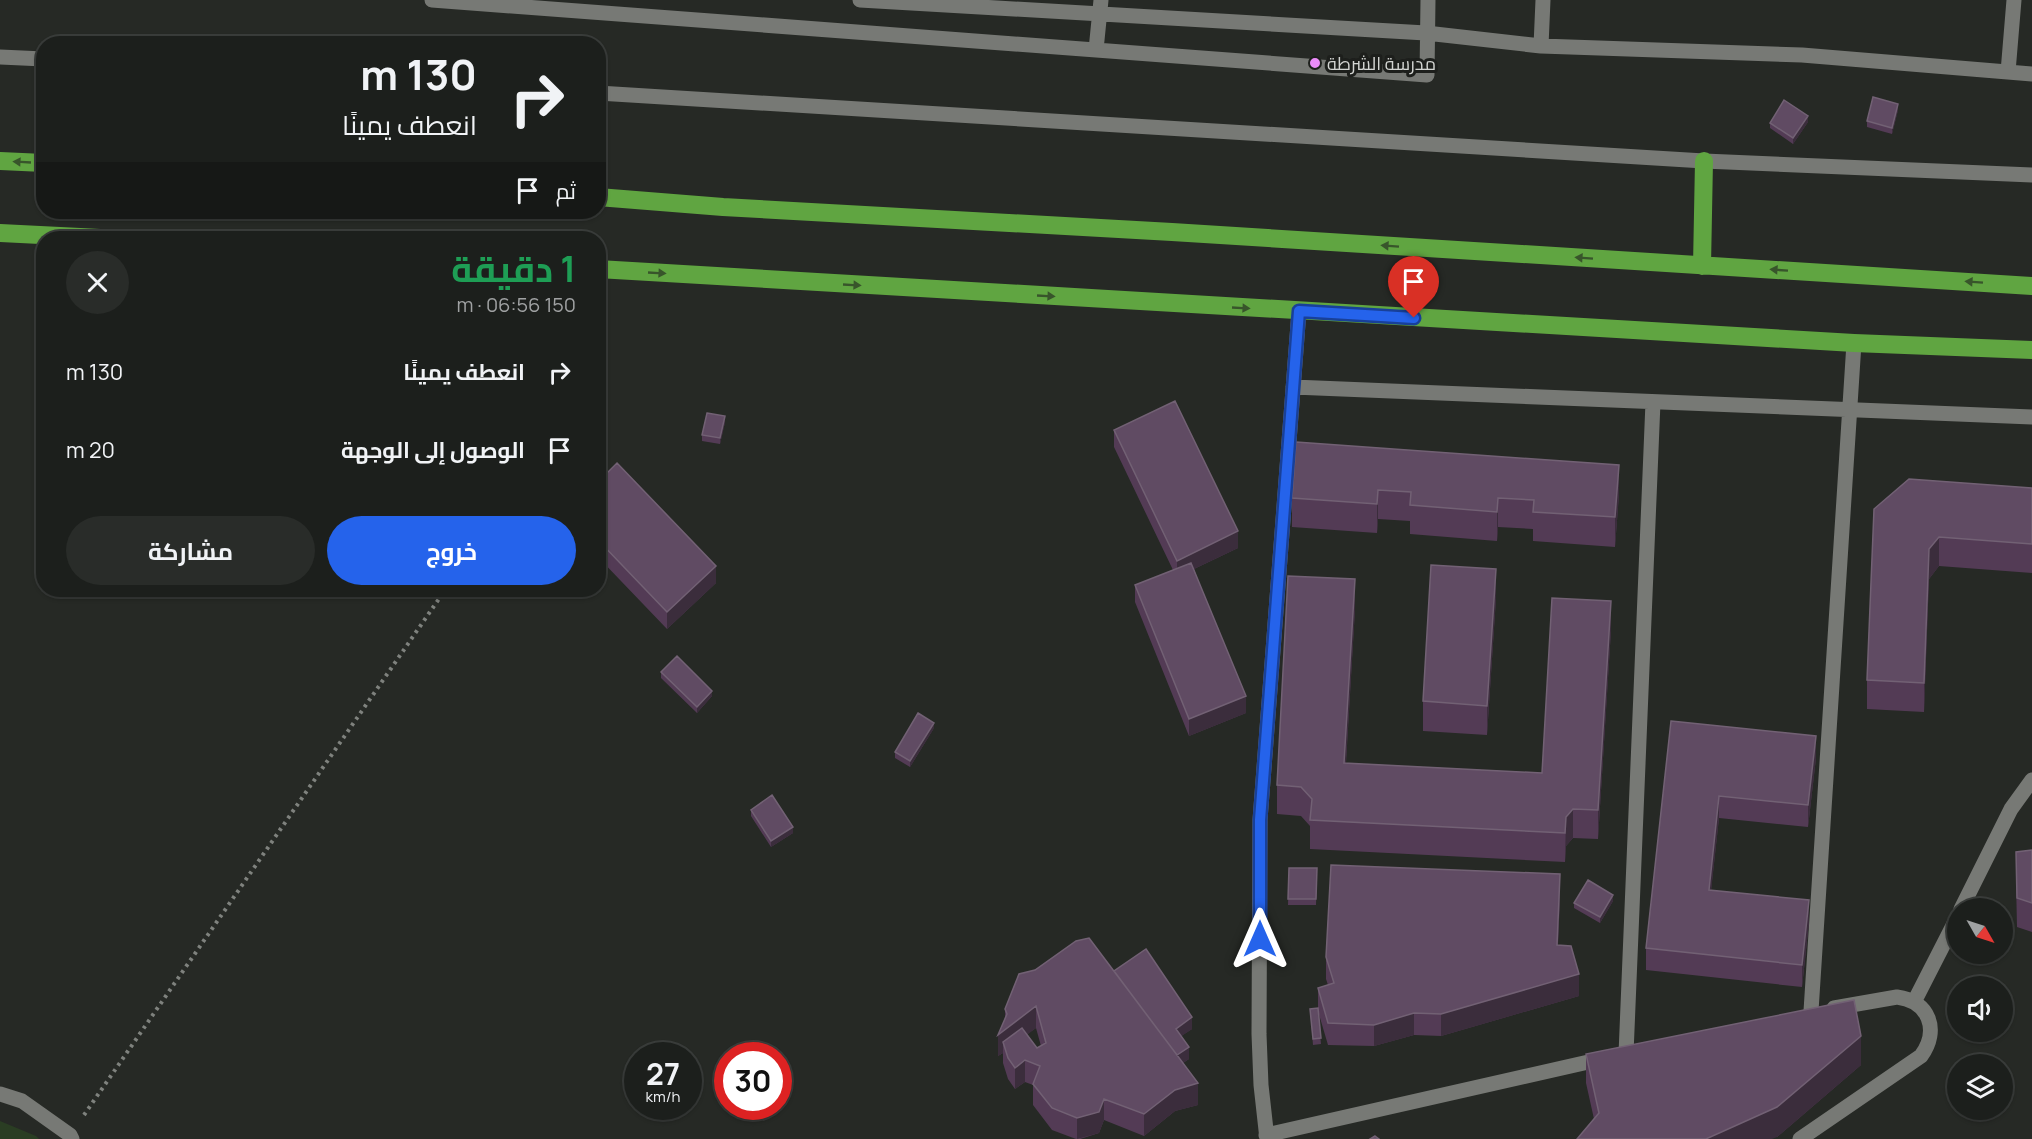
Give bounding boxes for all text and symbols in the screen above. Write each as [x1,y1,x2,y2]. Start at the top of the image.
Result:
text: 130 m [360,45,477,103]
place label: مدرسة الشرطة [1327,51,1436,75]
marker: مدرسة الشرطة [1308,56,1322,70]
icon: right [498,60,576,138]
text: انعطف يمينًا [342,106,477,143]
one-way arrow [12,158,31,167]
icon: arrive [511,174,544,207]
text: ثم [556,176,576,206]
one-way arrow [1380,241,1399,250]
text: 1 دقيقة [451,244,576,293]
button: close [66,251,129,314]
one-way arrow [1575,253,1594,263]
pin [1388,256,1439,318]
icon: arrive [1397,265,1430,298]
one-way arrow [1769,266,1788,275]
one-way arrow [647,268,666,278]
one-way arrow [1964,278,1983,287]
one-way arrow [842,280,861,289]
text: 150 m · 06:56 [456,291,576,318]
one-way arrow [1037,292,1056,301]
one-way arrow [1231,303,1250,312]
icon: right [543,356,576,389]
text: 130 m [66,357,123,387]
text: انعطف يمينًا [403,357,525,387]
icon: arrive [543,434,576,467]
text: 20 m [66,435,115,465]
text: الوصول إلى الوجهة [341,435,525,465]
button: مشاركة [66,516,315,585]
button: خروج [327,516,576,585]
north arrow [1947,898,2013,964]
map controls [1947,898,2013,1120]
position arrow [1228,907,1292,971]
button: sound [1947,976,2013,1042]
speed limit sign: 30 [714,1042,792,1120]
text: 27 [646,1053,680,1094]
button: layers [1947,1054,2013,1120]
text: km/h [646,1086,680,1107]

